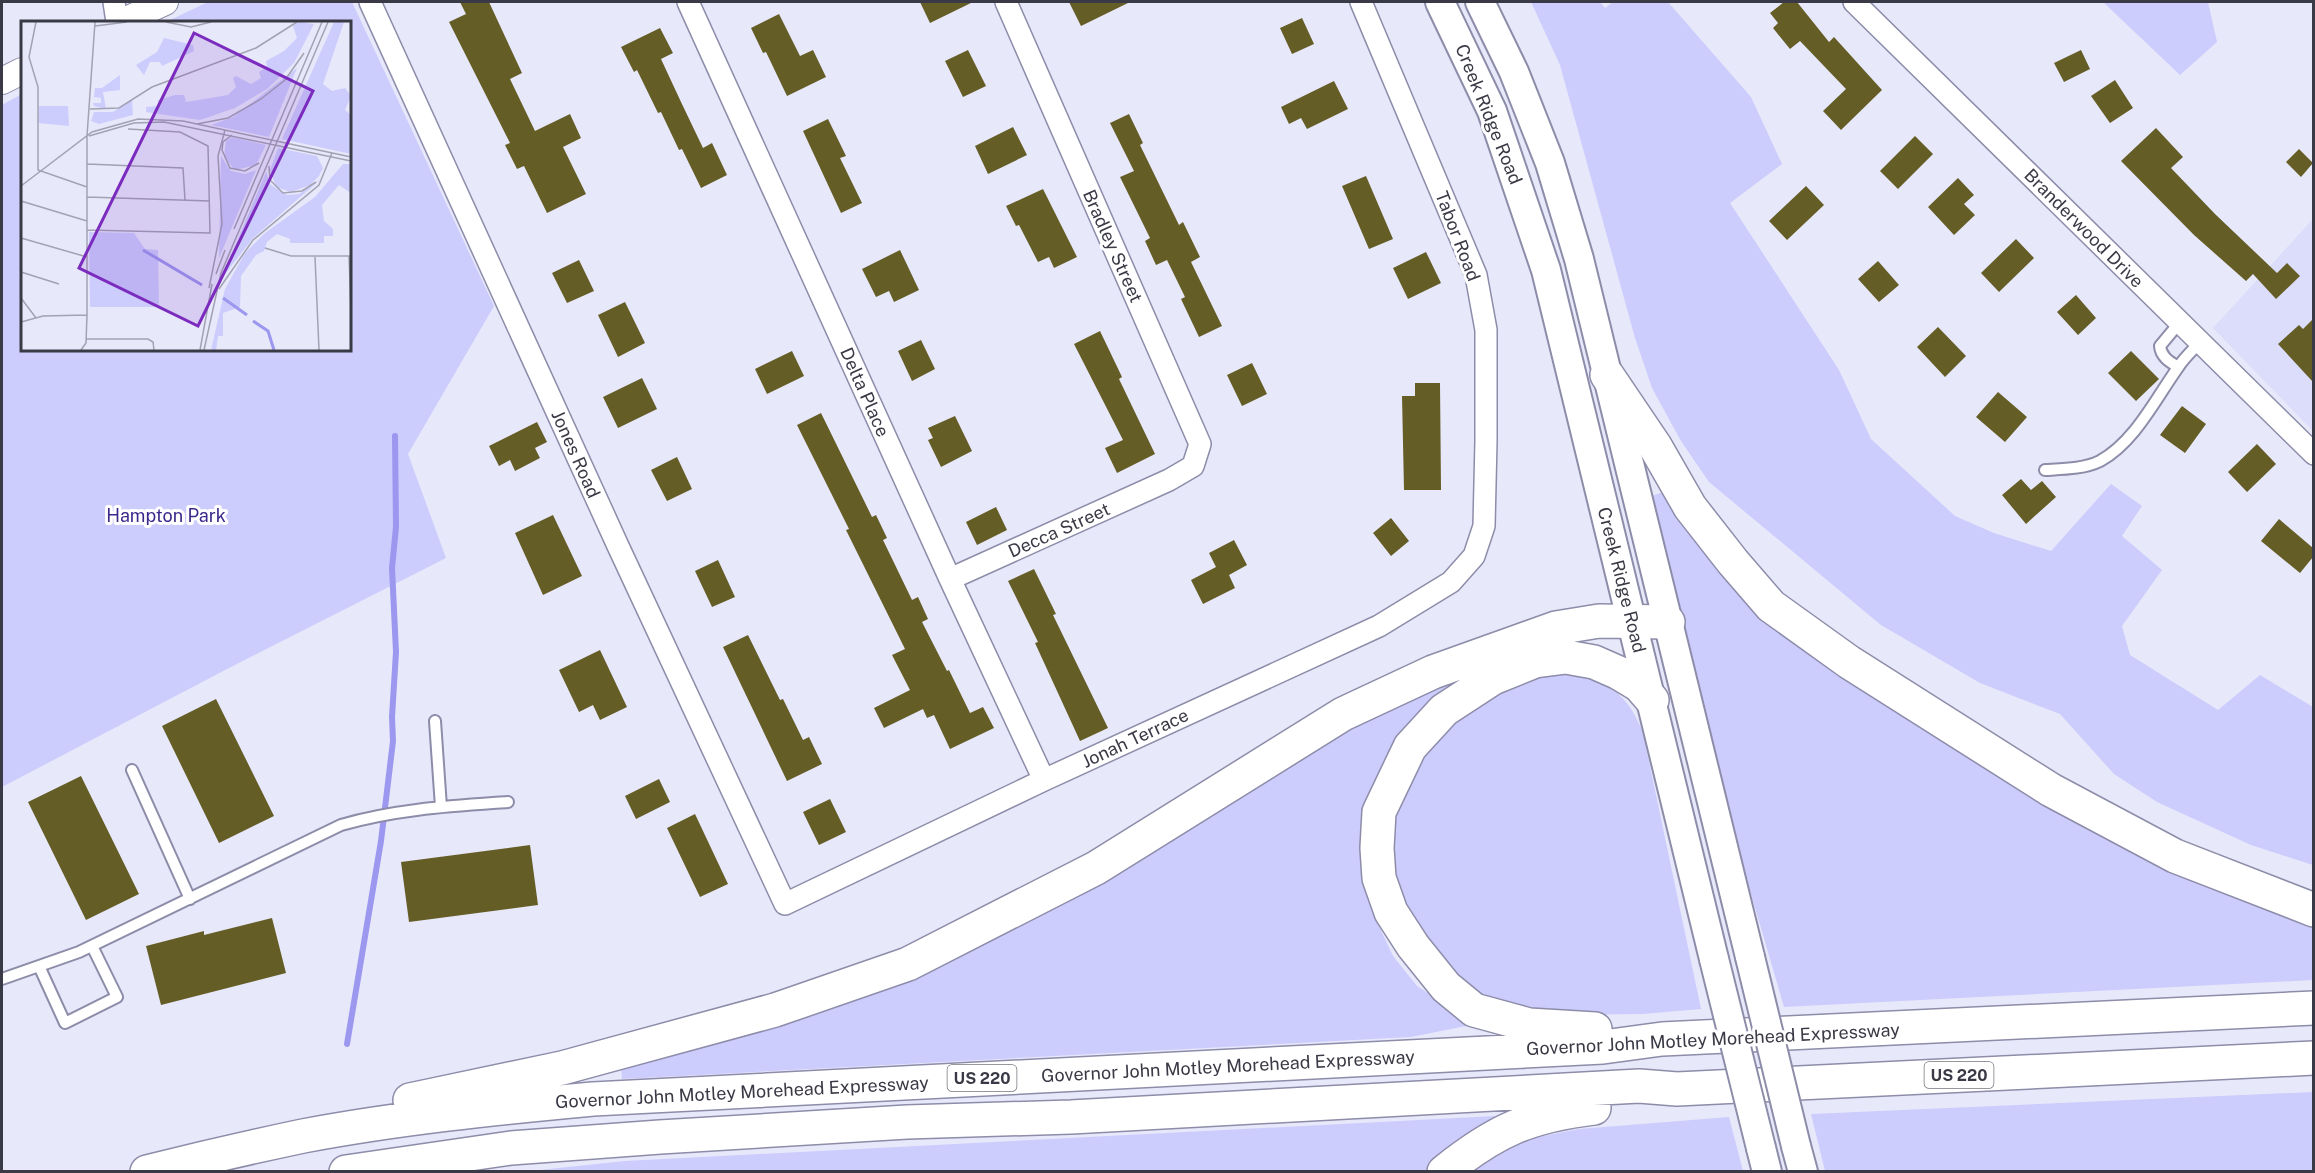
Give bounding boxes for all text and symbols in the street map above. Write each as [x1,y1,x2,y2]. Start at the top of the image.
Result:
inset map [21,21,351,351]
street label: Creek Ridge Road [1451,41,1527,187]
street label: Branderwood Drive [2020,164,2148,292]
street label: Bradley Street [1079,186,1147,306]
street label: Tabor Road [1431,188,1485,284]
street label: Delta Place [836,344,894,440]
street label: Jones Road [547,407,605,501]
street label: Decca Street [1005,498,1113,562]
park label: Hampton Park [106,505,226,526]
street label: Creek Ridge Road [1594,505,1650,655]
street label: Jonah Terrace [1078,704,1192,772]
street label: Governor John Motley Morehead Expressway [1526,1019,1901,1059]
street label: Governor John Motley Morehead Expressway [1041,1046,1416,1086]
road number: US 220 [1924,1062,1994,1088]
road number: US 220 [948,1065,1016,1091]
street label: Governor John Motley Morehead Expressway [555,1072,930,1112]

